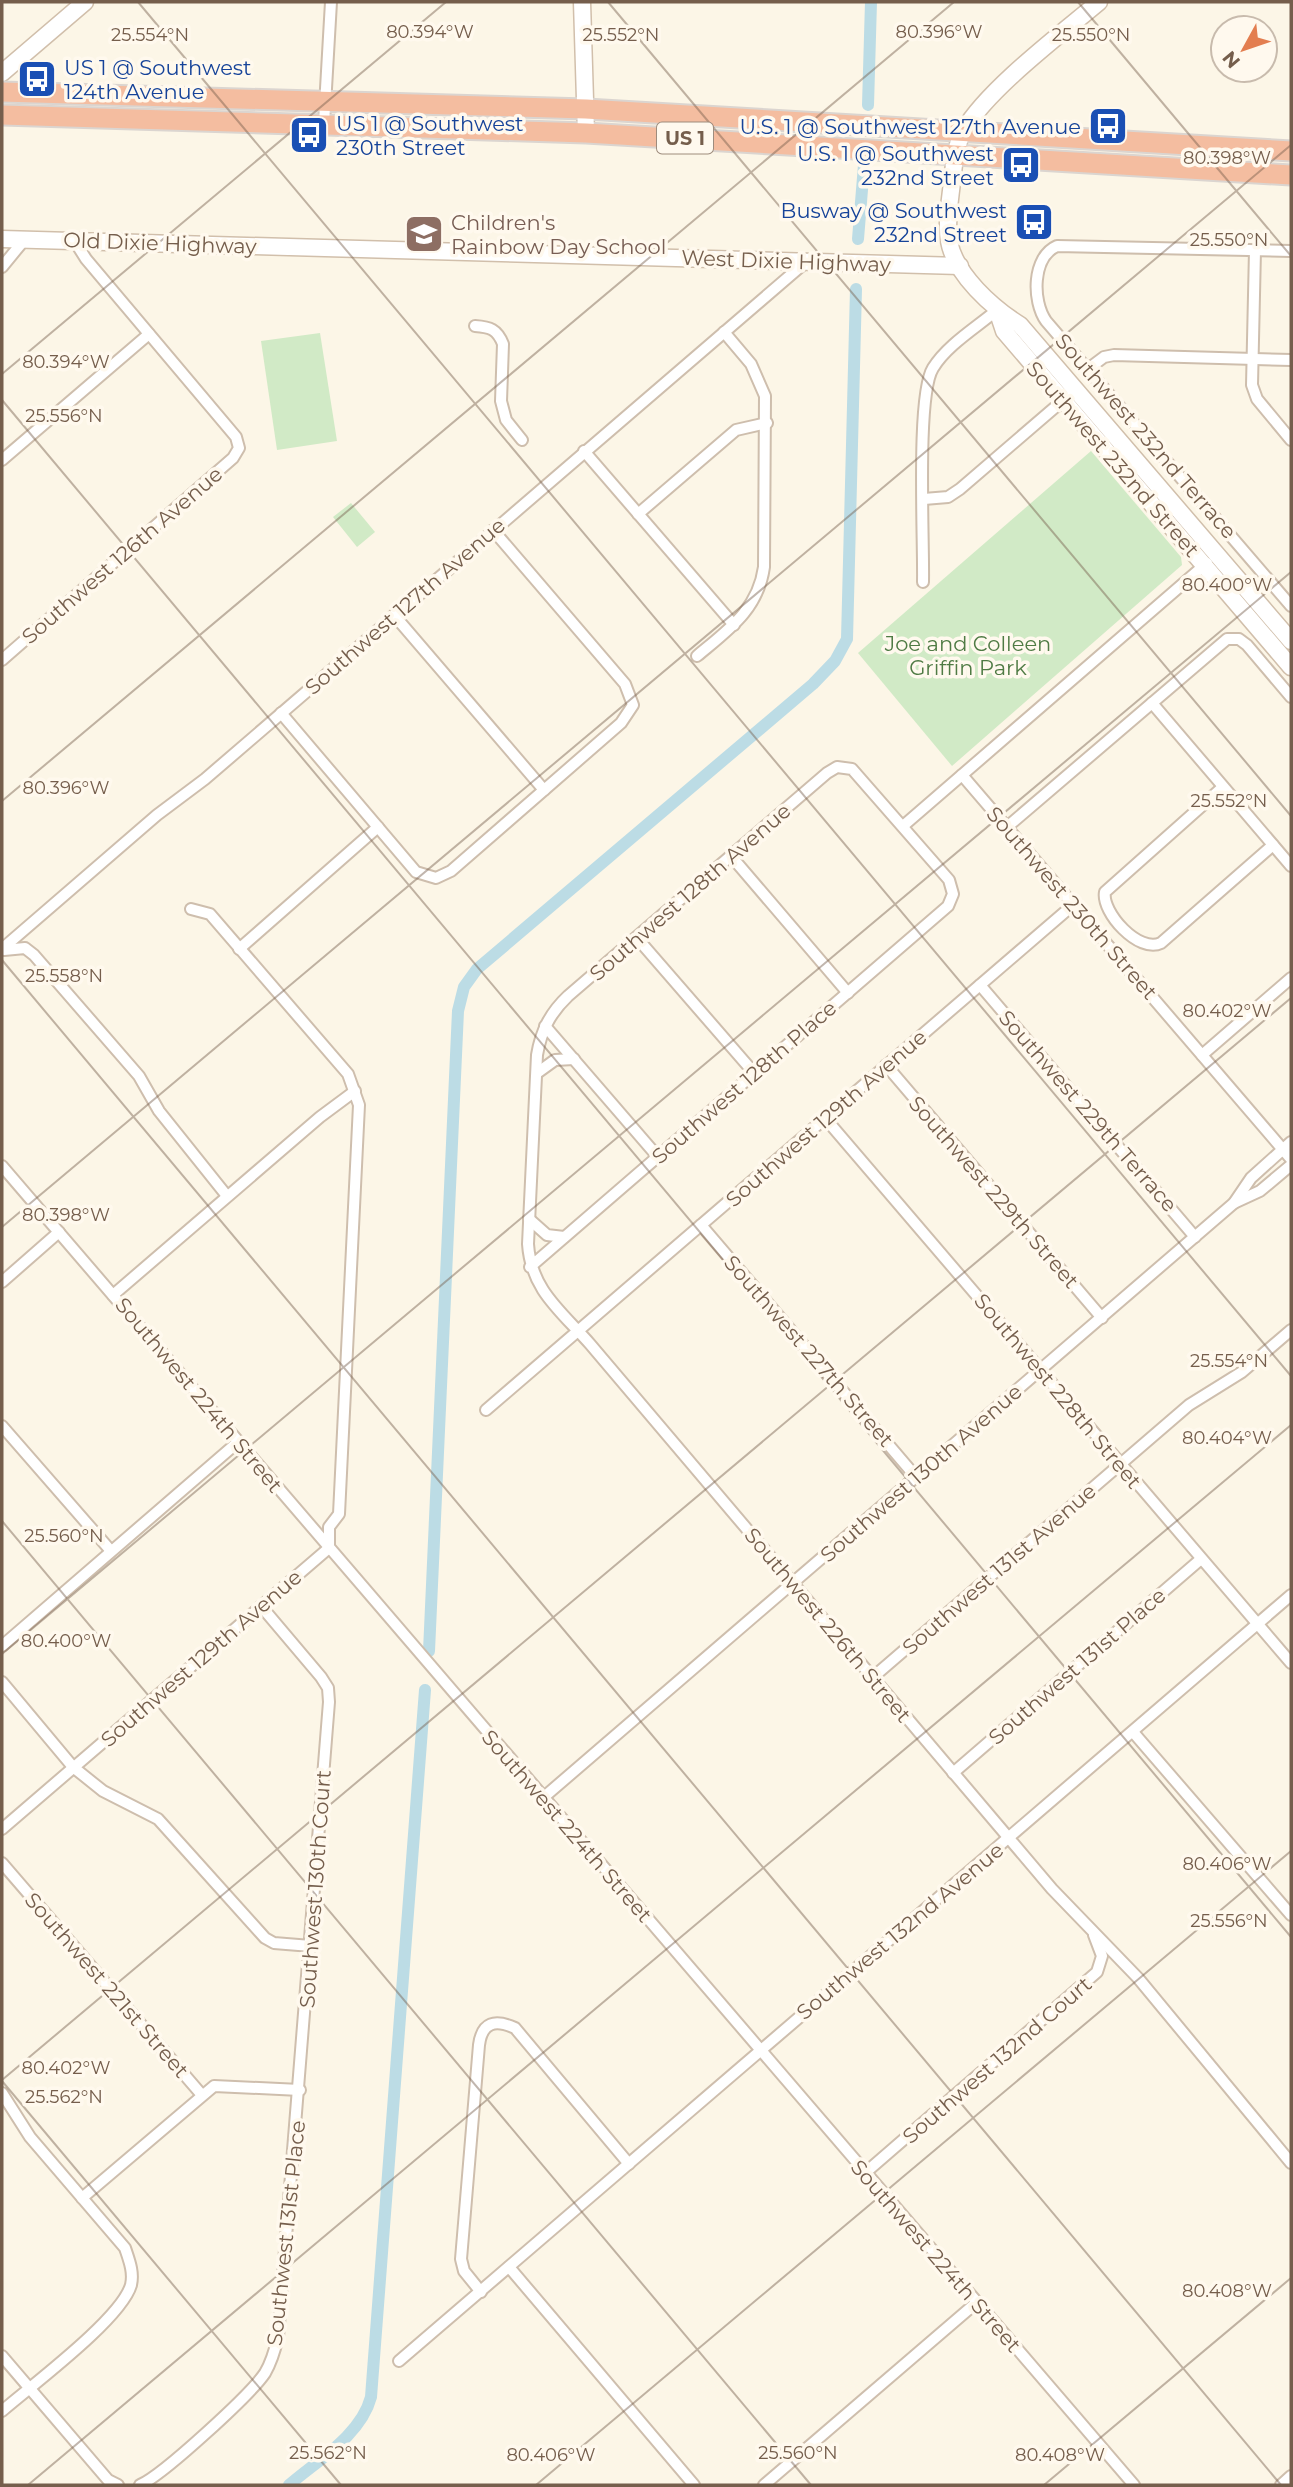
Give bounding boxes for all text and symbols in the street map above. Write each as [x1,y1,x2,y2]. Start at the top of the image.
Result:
north arrow [1209,14,1279,84]
text: 80.394°W [386,21,474,43]
text: 80.396°W [896,21,982,43]
text: 25.554°N [111,24,189,46]
text: 25.552°N [583,24,659,46]
text: 25.550°N [1052,24,1130,46]
text: N [1218,46,1245,73]
place label: US 1 @ Southwest 124th Avenue [64,55,252,104]
bus stop icon: US 1 @ Southwest 124th Avenue [16,58,58,100]
bus stop icon: U.S. 1 @ Southwest 127th Avenue [1087,105,1129,147]
place label: US 1 @ Southwest 230th Street [336,111,524,160]
bus stop icon: US 1 @ Southwest 230th Street [288,114,330,156]
place label: U.S. 1 @ Southwest 127th Avenue [740,114,1081,139]
road number: US 1 [657,122,713,154]
place label: U.S. 1 @ Southwest 232nd Street [797,141,994,190]
bus stop icon: U.S. 1 @ Southwest 232nd Street [1000,144,1042,186]
text: 80.398°W [1183,147,1271,169]
place label: Busway @ Southwest 232nd Street [781,198,1007,247]
bus stop icon: Busway @ Southwest 232nd Street [1013,201,1055,243]
place label: Children's Rainbow Day School [451,210,666,259]
school or university icon: Children's Rainbow Day School [403,213,445,255]
street label: Old Dixie Highway [63,227,258,259]
text: 25.550°N [1190,229,1268,251]
street label: West Dixie Highway [681,245,892,277]
street label: Southwest 232nd Terrace [1050,328,1242,544]
text: 80.394°W [22,351,110,373]
street label: Southwest 232nd Street [1021,356,1205,562]
text: 25.556°N [25,405,103,427]
street label: Southwest 126th Avenue [17,461,227,649]
street label: Southwest 127th Avenue [300,512,510,700]
text: 80.400°W [1182,574,1272,596]
park label: Joe and Colleen Griffin Park [884,631,1051,680]
text: 80.396°W [23,777,109,799]
text: 25.552°N [1191,790,1267,812]
street label: Southwest 128th Avenue [584,798,796,986]
street label: Southwest 230th Street [981,801,1163,1005]
text: 25.558°N [25,965,103,987]
street label: Southwest 128th Place [647,995,841,1169]
text: 80.402°W [1183,1000,1271,1022]
street label: Southwest 229th Terrace [994,1005,1182,1217]
street label: Southwest 129th Avenue [721,1024,931,1212]
street label: Southwest 229th Street [904,1091,1084,1293]
text: 80.398°W [22,1204,110,1226]
street label: Southwest 227th Street [719,1250,899,1452]
street label: Southwest 228th Street [969,1288,1147,1494]
street label: Southwest 224th Street [110,1292,288,1498]
text: 25.554°N [1190,1350,1268,1372]
street label: Southwest 130th Avenue [815,1379,1027,1567]
text: 80.404°W [1182,1427,1272,1449]
street label: Southwest 131st Avenue [897,1478,1101,1660]
street label: Southwest 226th Street [739,1523,917,1727]
text: 25.560°N [24,1525,104,1547]
street label: Southwest 129th Avenue [96,1564,306,1752]
street label: Southwest 131st Place [983,1582,1171,1750]
text: 80.400°W [21,1630,111,1652]
street label: Southwest 224th Street [477,1725,657,1927]
street label: Southwest 130th Court [294,1769,336,2009]
street label: Southwest 132nd Avenue [792,1837,1008,2025]
text: 80.406°W [1182,1853,1272,1875]
street label: Southwest 221st Street [20,1887,194,2083]
text: 25.556°N [1190,1910,1268,1932]
street label: Southwest 132nd Court [897,1971,1097,2149]
text: 80.402°W [22,2057,110,2079]
text: 25.562°N [25,2086,103,2108]
street label: Southwest 131st Place [262,2119,310,2347]
street label: Southwest 224th Street [846,2155,1026,2357]
text: 80.408°W [1182,2280,1272,2302]
text: 25.562°N [289,2442,367,2464]
text: 25.560°N [758,2442,838,2464]
text: 80.406°W [506,2444,596,2466]
text: 80.408°W [1015,2444,1105,2466]

